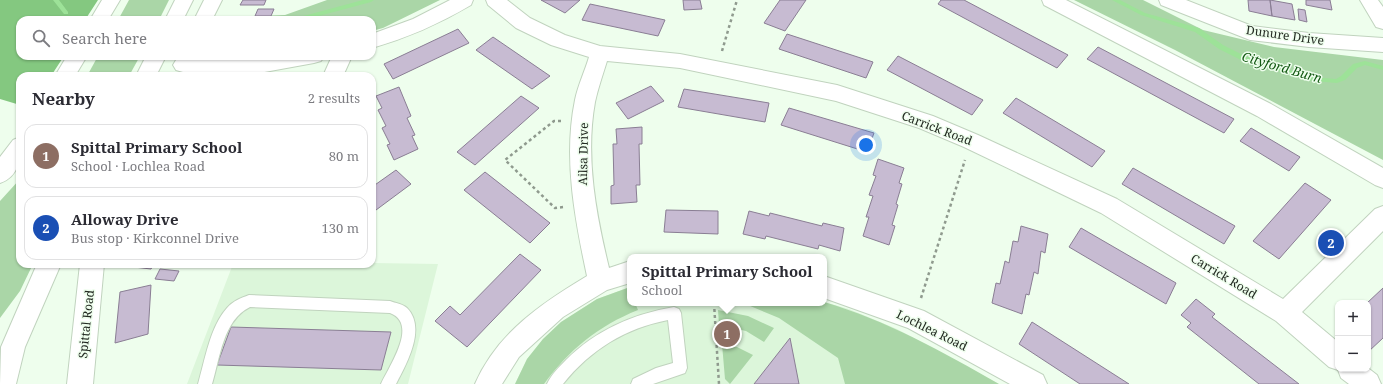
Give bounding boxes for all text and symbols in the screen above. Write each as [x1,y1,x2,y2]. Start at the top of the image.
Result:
search box [16,16,376,60]
street label: Dunure Drive [1245,21,1325,49]
icon: search [30,27,52,49]
text: Search here [62,28,147,48]
water label: Cityford Burn [1240,47,1324,87]
text: Nearby [32,87,95,110]
text: 2 results [308,89,360,107]
street label: Carrick Road [899,107,975,149]
street label: Ailsa Drive [574,122,592,186]
your location [856,135,876,155]
text: Spittal Primary School [71,137,242,157]
text: 1 [42,147,50,165]
text: 80 m [329,147,359,165]
text: School · Lochlea Road [71,157,205,175]
text: Alloway Drive [71,209,179,229]
text: 2 [42,219,50,237]
text: 130 m [322,219,359,237]
pin: 2 [1318,228,1344,258]
text: Bus stop · Kirkconnel Drive [71,229,239,247]
street label: Carrick Road [1188,250,1261,303]
popup [627,254,827,306]
text: Spittal Primary School [641,261,813,281]
text: School [641,281,682,299]
street label: Spittal Road [74,288,98,359]
map controls [1335,300,1371,372]
button: + [1335,300,1371,336]
street label: Lochlea Road [894,306,971,355]
pin: 1 [714,319,740,349]
button: − [1335,336,1371,372]

